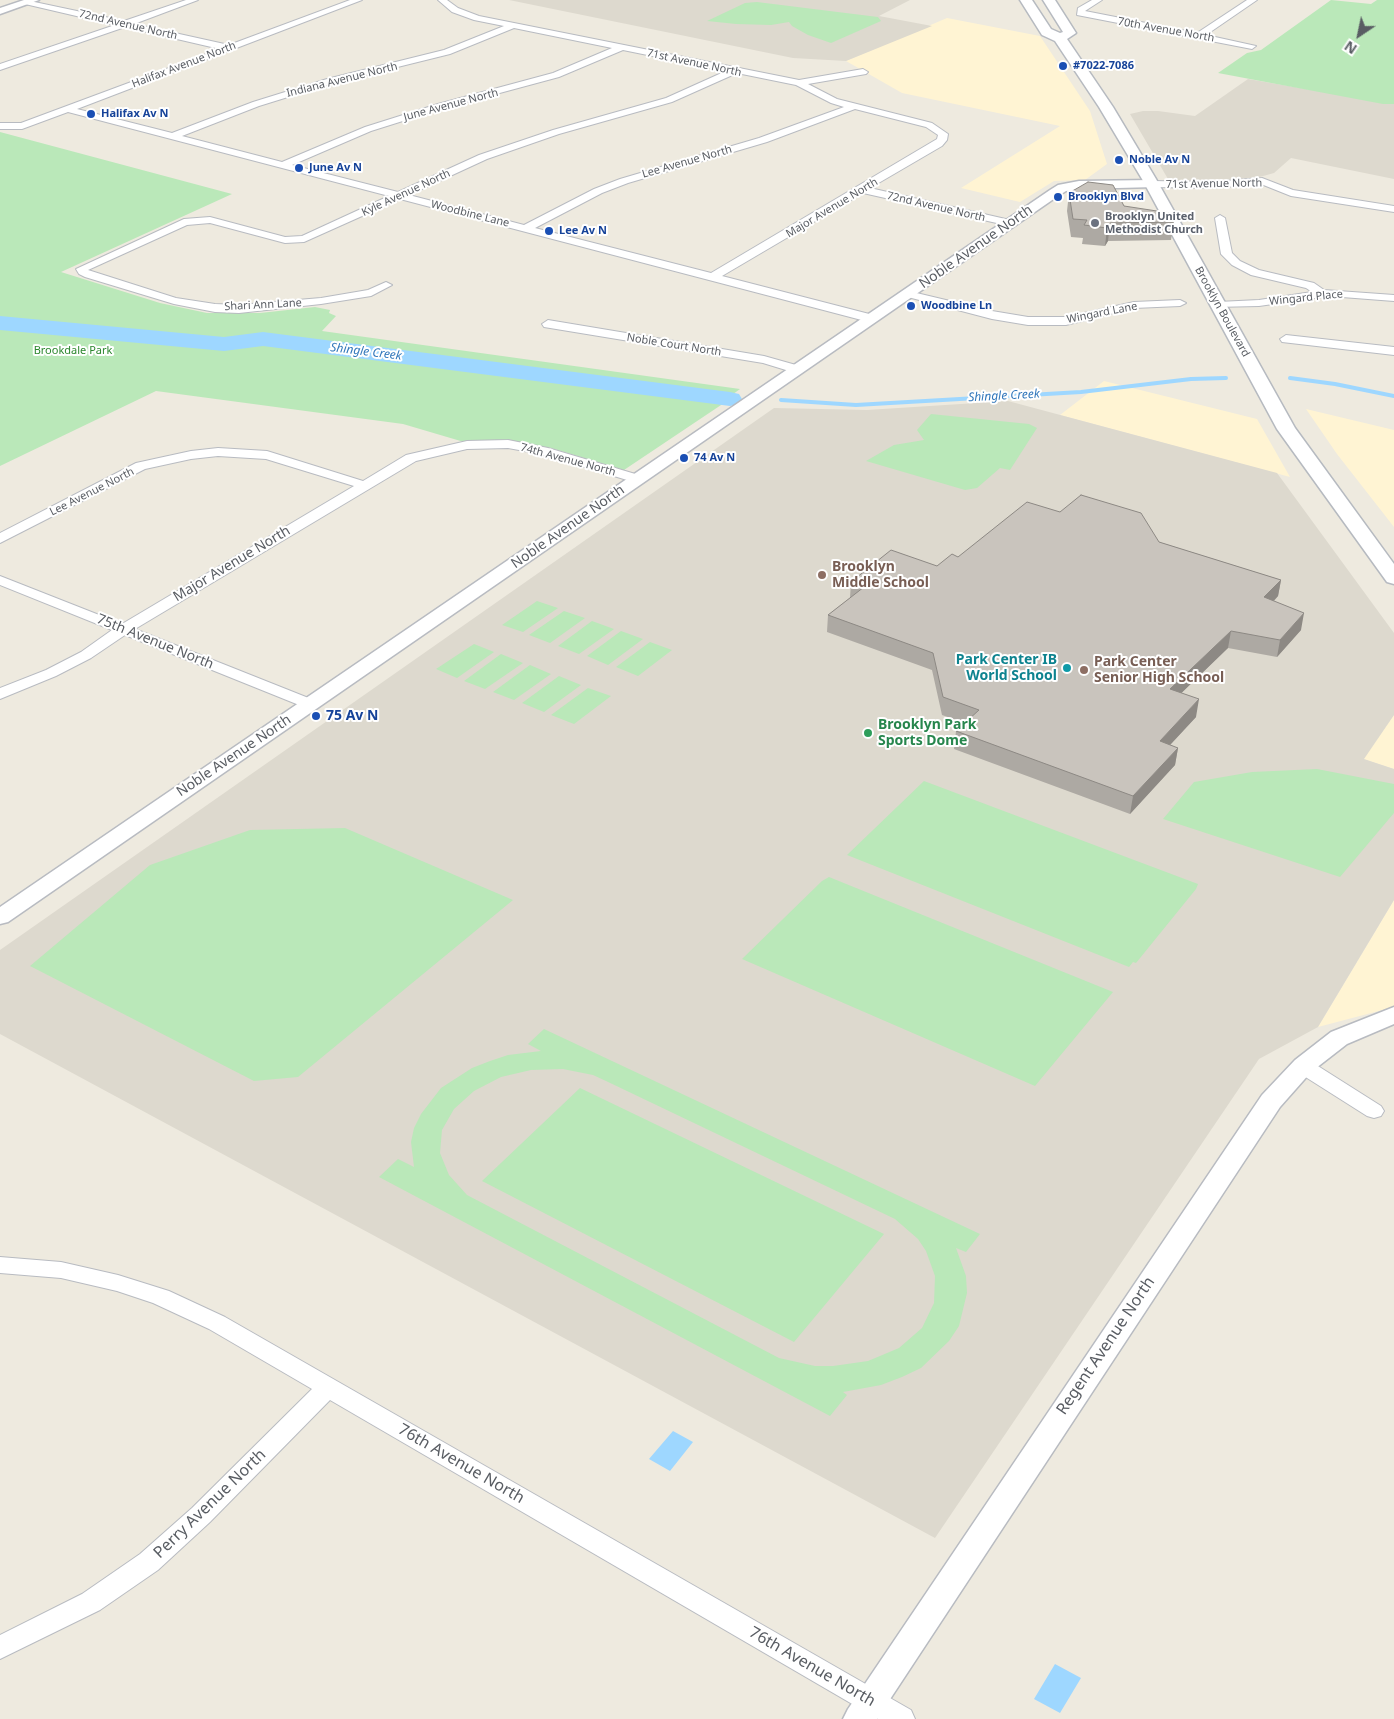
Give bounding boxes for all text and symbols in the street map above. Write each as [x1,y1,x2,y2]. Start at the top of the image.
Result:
street label: 72nd Avenue North [77,7,179,43]
north arrow [1334,10,1384,60]
street label: 70th Avenue North [1117,15,1215,45]
text: N [1340,37,1360,59]
street label: Halifax Avenue North [130,39,238,91]
street label: 71st Avenue North [645,47,743,79]
place label: #7022-7086 [1073,59,1134,73]
street label: Indiana Avenue North [285,60,399,100]
marker: #7022-7086 [1057,60,1069,72]
street label: June Avenue North [402,86,500,124]
place label: Halifax Av N [101,107,168,121]
marker: Halifax Av N [85,108,97,120]
street label: Lee Avenue North [641,143,733,181]
place label: Noble Av N [1129,153,1190,167]
marker: Noble Av N [1113,154,1125,166]
place label: June Av N [309,161,362,175]
marker: June Av N [293,162,305,174]
street label: Kyle Avenue North [360,167,452,219]
street label: Major Avenue North [784,175,880,241]
street label: 71st Avenue North [1166,177,1262,191]
street label: 72nd Avenue North [885,189,987,225]
place label: Brooklyn Blvd [1068,190,1144,204]
marker: Brooklyn Blvd [1052,191,1064,203]
street label: Woodbine Lane [429,198,511,230]
street label: Noble Avenue North [916,202,1036,292]
place label: Brooklyn United Methodist Church [1105,210,1203,236]
marker: Brooklyn United Methodist Church [1089,217,1101,229]
place label: Lee Av N [559,224,607,238]
marker: Lee Av N [543,225,555,237]
street label: Brooklyn Boulevard [1192,265,1252,359]
street label: Wingard Place [1269,288,1343,308]
street label: Shari Ann Lane [224,296,302,314]
place label: Woodbine Ln [921,299,992,313]
marker: Woodbine Ln [905,300,917,312]
street label: Wingard Lane [1066,300,1138,326]
street label: Noble Court North [626,331,722,359]
water label: Shingle Creek [330,340,402,364]
park label: Brookdale Park [34,344,112,358]
water label: Shingle Creek [968,387,1040,405]
street label: 74th Avenue North [519,441,617,479]
place label: 74 Av N [694,451,735,465]
marker: 74 Av N [678,452,690,464]
street label: Lee Avenue North [48,465,136,519]
street label: Noble Avenue North [508,482,628,572]
street label: Major Avenue North [170,522,294,606]
place label: Brooklyn Middle School [832,559,929,592]
marker: Brooklyn Middle School [816,569,828,581]
street label: 75th Avenue North [94,611,216,673]
place label: Park Center IB World School [956,652,1057,684]
place label: Park Center Senior High School [1094,654,1224,686]
marker: Park Center IB World School [1061,662,1073,674]
marker: Park Center Senior High School [1078,664,1090,676]
place label: 75 Av N [326,708,378,724]
marker: 75 Av N [310,710,322,722]
street label: Noble Avenue North [174,711,294,801]
place label: Brooklyn Park Sports Dome [878,717,976,750]
marker: Brooklyn Park Sports Dome [862,727,874,739]
street label: Regent Avenue North [1053,1273,1159,1419]
street label: 76th Avenue North [394,1420,528,1508]
street label: Perry Avenue North [150,1445,270,1563]
street label: 76th Avenue North [745,1623,879,1711]

